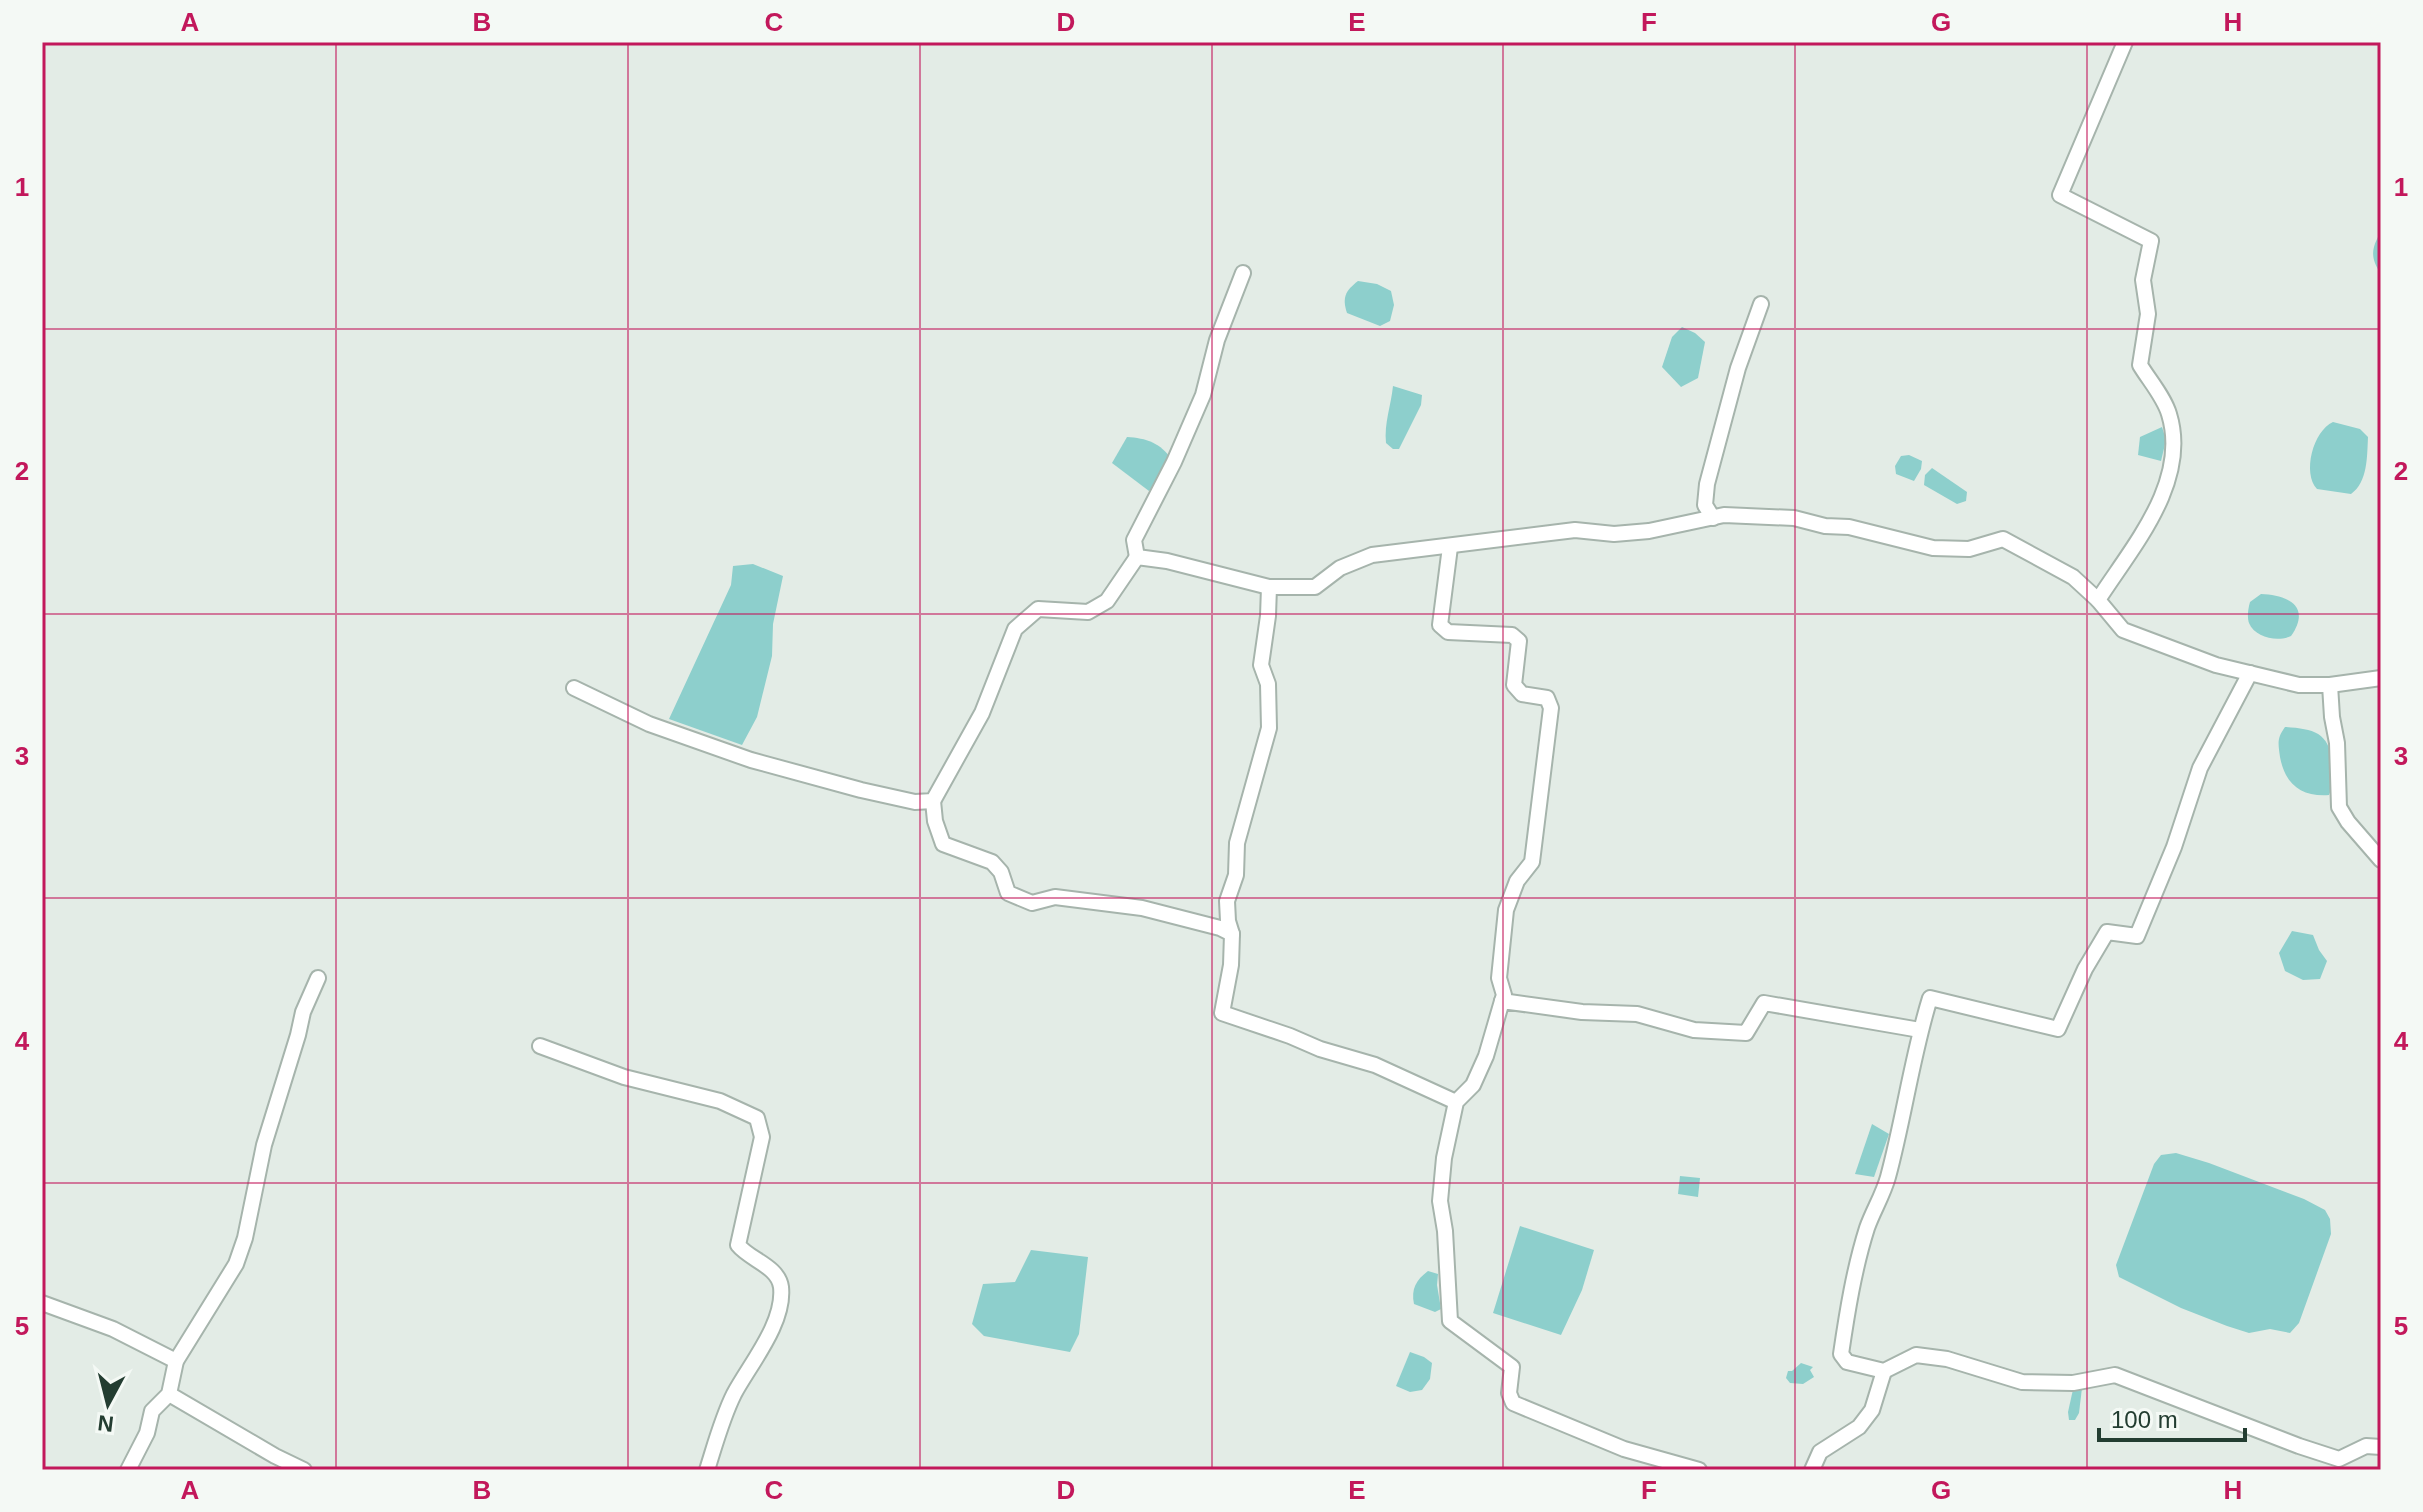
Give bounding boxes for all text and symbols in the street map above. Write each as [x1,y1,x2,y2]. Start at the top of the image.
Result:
text: A [181,7,200,37]
text: B [473,7,491,37]
text: C [765,7,784,37]
text: D [1057,7,1075,37]
text: E [1348,7,1366,37]
text: F [1641,7,1657,37]
text: G [1931,7,1951,37]
text: H [2224,7,2242,37]
text: 1 [15,172,29,202]
text: 1 [2394,172,2408,202]
text: 2 [15,456,29,486]
text: 2 [2394,456,2408,486]
text: 3 [15,741,29,771]
text: 3 [2394,741,2408,771]
text: 4 [15,1026,30,1056]
text: 4 [2394,1026,2409,1056]
text: 5 [15,1311,29,1341]
text: 5 [2394,1311,2408,1341]
north arrow [68,1364,148,1444]
scale bar [2099,1392,2245,1442]
text: 100 m [2111,1406,2178,1433]
text: N [96,1410,115,1437]
text: A [181,1475,200,1505]
text: B [473,1475,491,1505]
text: C [765,1475,784,1505]
text: D [1057,1475,1075,1505]
text: E [1348,1475,1366,1505]
text: F [1641,1475,1657,1505]
text: G [1931,1475,1951,1505]
text: H [2224,1475,2242,1505]

